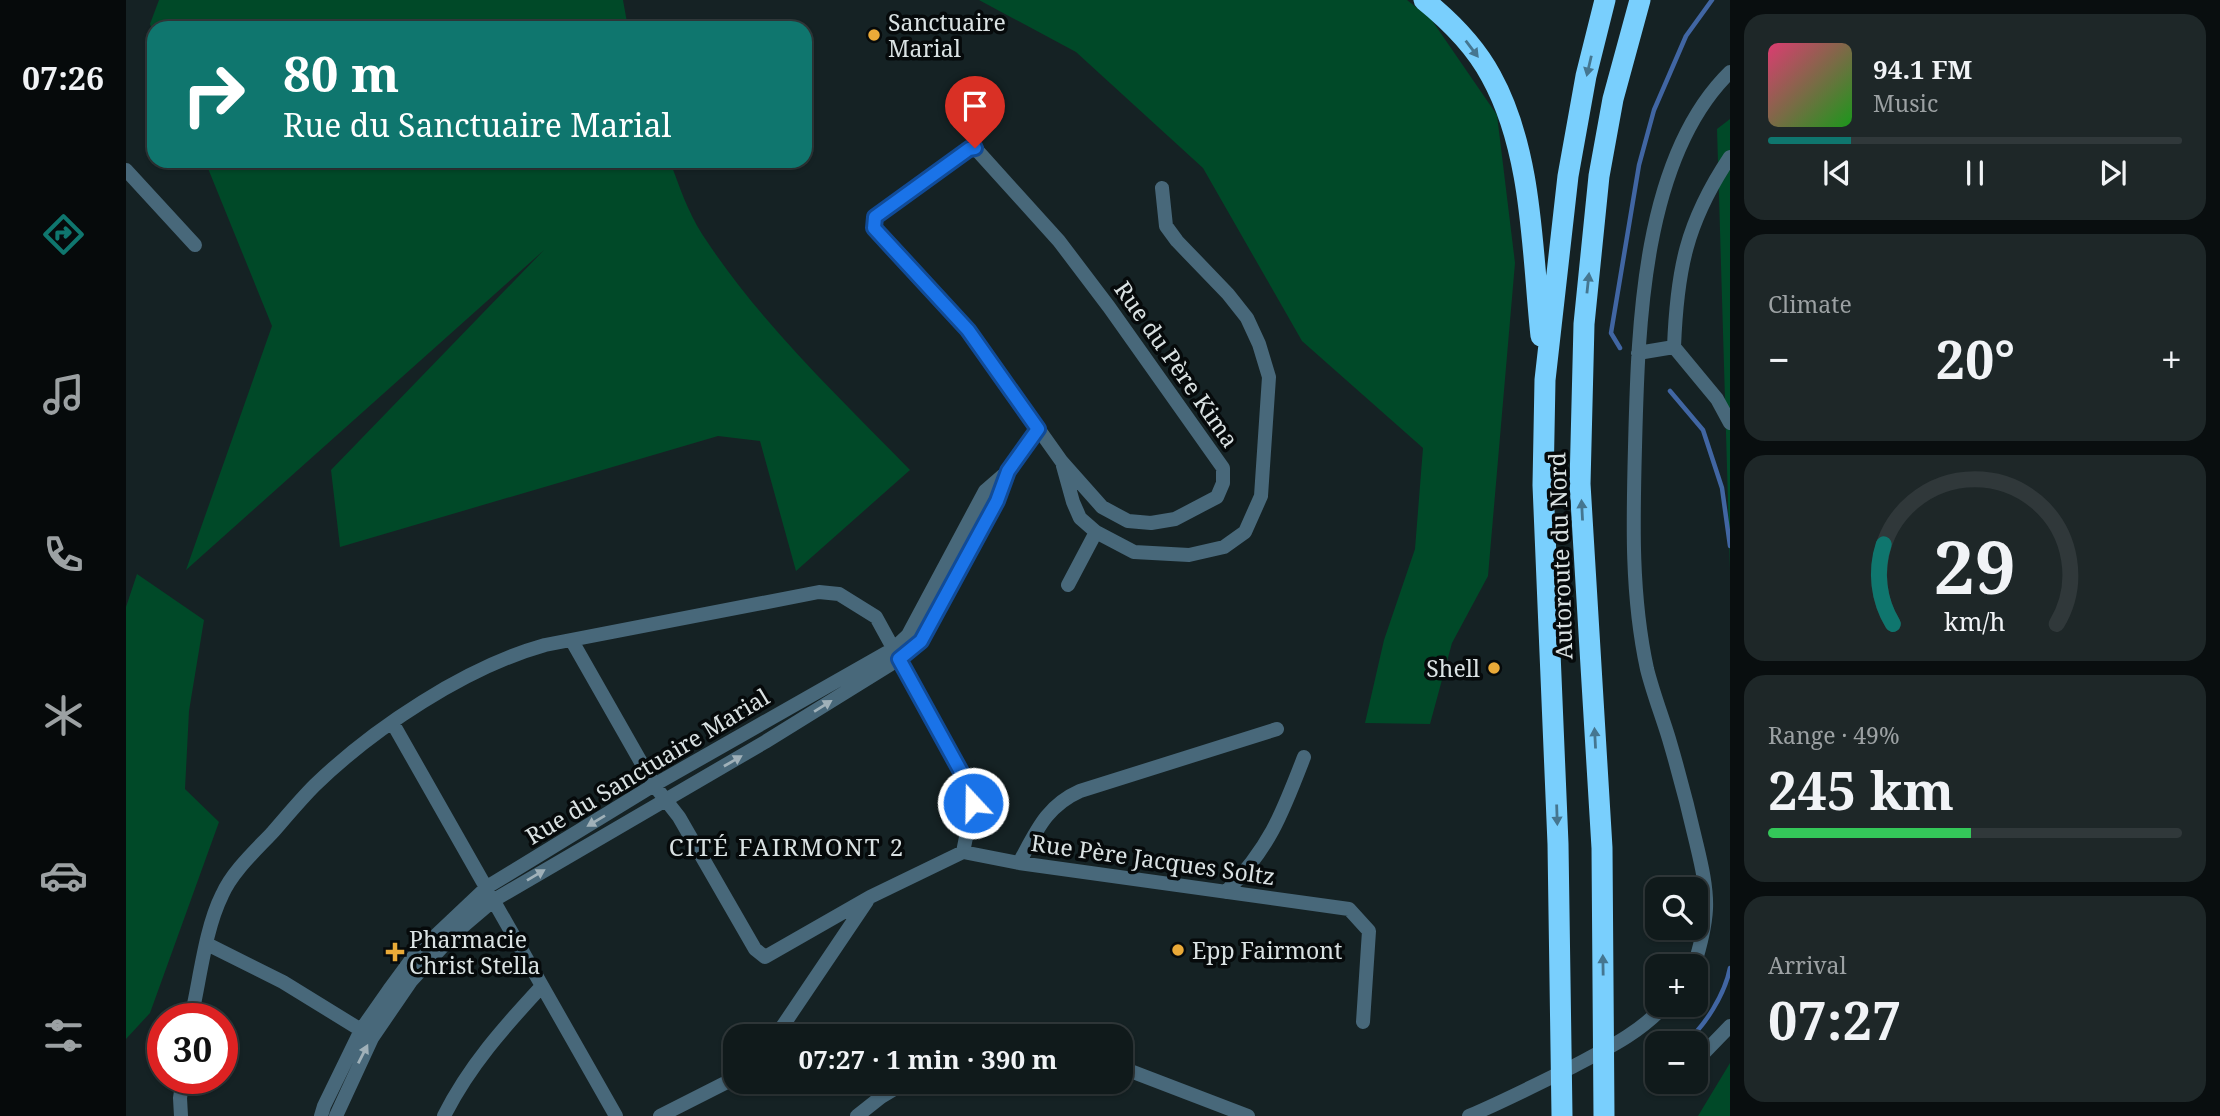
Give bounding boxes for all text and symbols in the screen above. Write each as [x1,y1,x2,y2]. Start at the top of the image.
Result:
place label: Sanctuaire Marial [888,6,1006,64]
marker: Sanctuaire Marial [866,27,882,43]
one-way arrow [1465,39,1479,58]
text: 80 m [283,40,399,106]
icon: right [168,49,259,140]
text: 94.1 FM [1873,51,1972,87]
one-way arrow [1583,55,1594,77]
text: 07:26 [22,56,104,99]
pin [945,76,1005,148]
icon: arrive [956,87,994,125]
text: Music [1873,87,1938,119]
text: Rue du Sanctuaire Marial [283,103,671,146]
icon: previous [1818,154,1856,192]
icon: pause [1956,154,1994,192]
icon: next [2094,154,2132,192]
icon: directions [39,210,88,259]
one-way arrow [1583,272,1594,294]
street label: Rue du Père Kima [1108,274,1246,454]
text: Climate [1768,288,1852,320]
text: 20° [1936,323,2015,394]
text: − [1768,333,1790,385]
text: + [2161,333,2182,385]
icon: music [39,370,88,419]
street label: Autoroute du Nord [1540,452,1580,660]
one-way arrow [1576,499,1587,521]
text: 29 [1934,516,2016,615]
icon: phone [39,530,88,579]
text: km/h [1944,604,2006,638]
place label: Shell [1426,652,1480,684]
marker: Shell [1486,660,1502,676]
street label: Rue du Sanctuaire Marial [519,680,775,852]
icon: climate [39,691,88,740]
one-way arrow [813,700,832,713]
text: Range · 49% [1768,719,1900,751]
one-way arrow [1589,726,1600,748]
text: 245 km [1768,754,1954,825]
one-way arrow [723,755,742,767]
position arrow [936,766,1010,840]
one-way arrow [1551,804,1562,826]
one-way arrow [586,814,605,827]
street label: Rue Père Jacques Soltz [1029,826,1277,892]
district label: CITÉ FAIRMONT 2 [669,830,905,863]
icon: car [39,851,88,900]
one-way arrow [526,868,545,881]
map controls [1645,877,1708,1094]
button: search [1645,877,1708,940]
place label: Pharmacie Christ Stella [409,923,541,981]
place label: Epp Fairmont [1192,934,1342,966]
marker: Epp Fairmont [1170,942,1186,958]
marker: Pharmacie Christ Stella [387,944,403,960]
text: Arrival [1768,949,1847,981]
one-way arrow [1597,954,1609,976]
button: + [1645,954,1708,1017]
text: 07:27 [1768,984,1901,1055]
speed limit sign: 30 [147,1003,238,1094]
icon: filters [39,1011,88,1060]
button: − [1645,1031,1708,1094]
text: 07:27 · 1 min · 390 m [798,1041,1058,1077]
one-way arrow [358,1044,369,1064]

